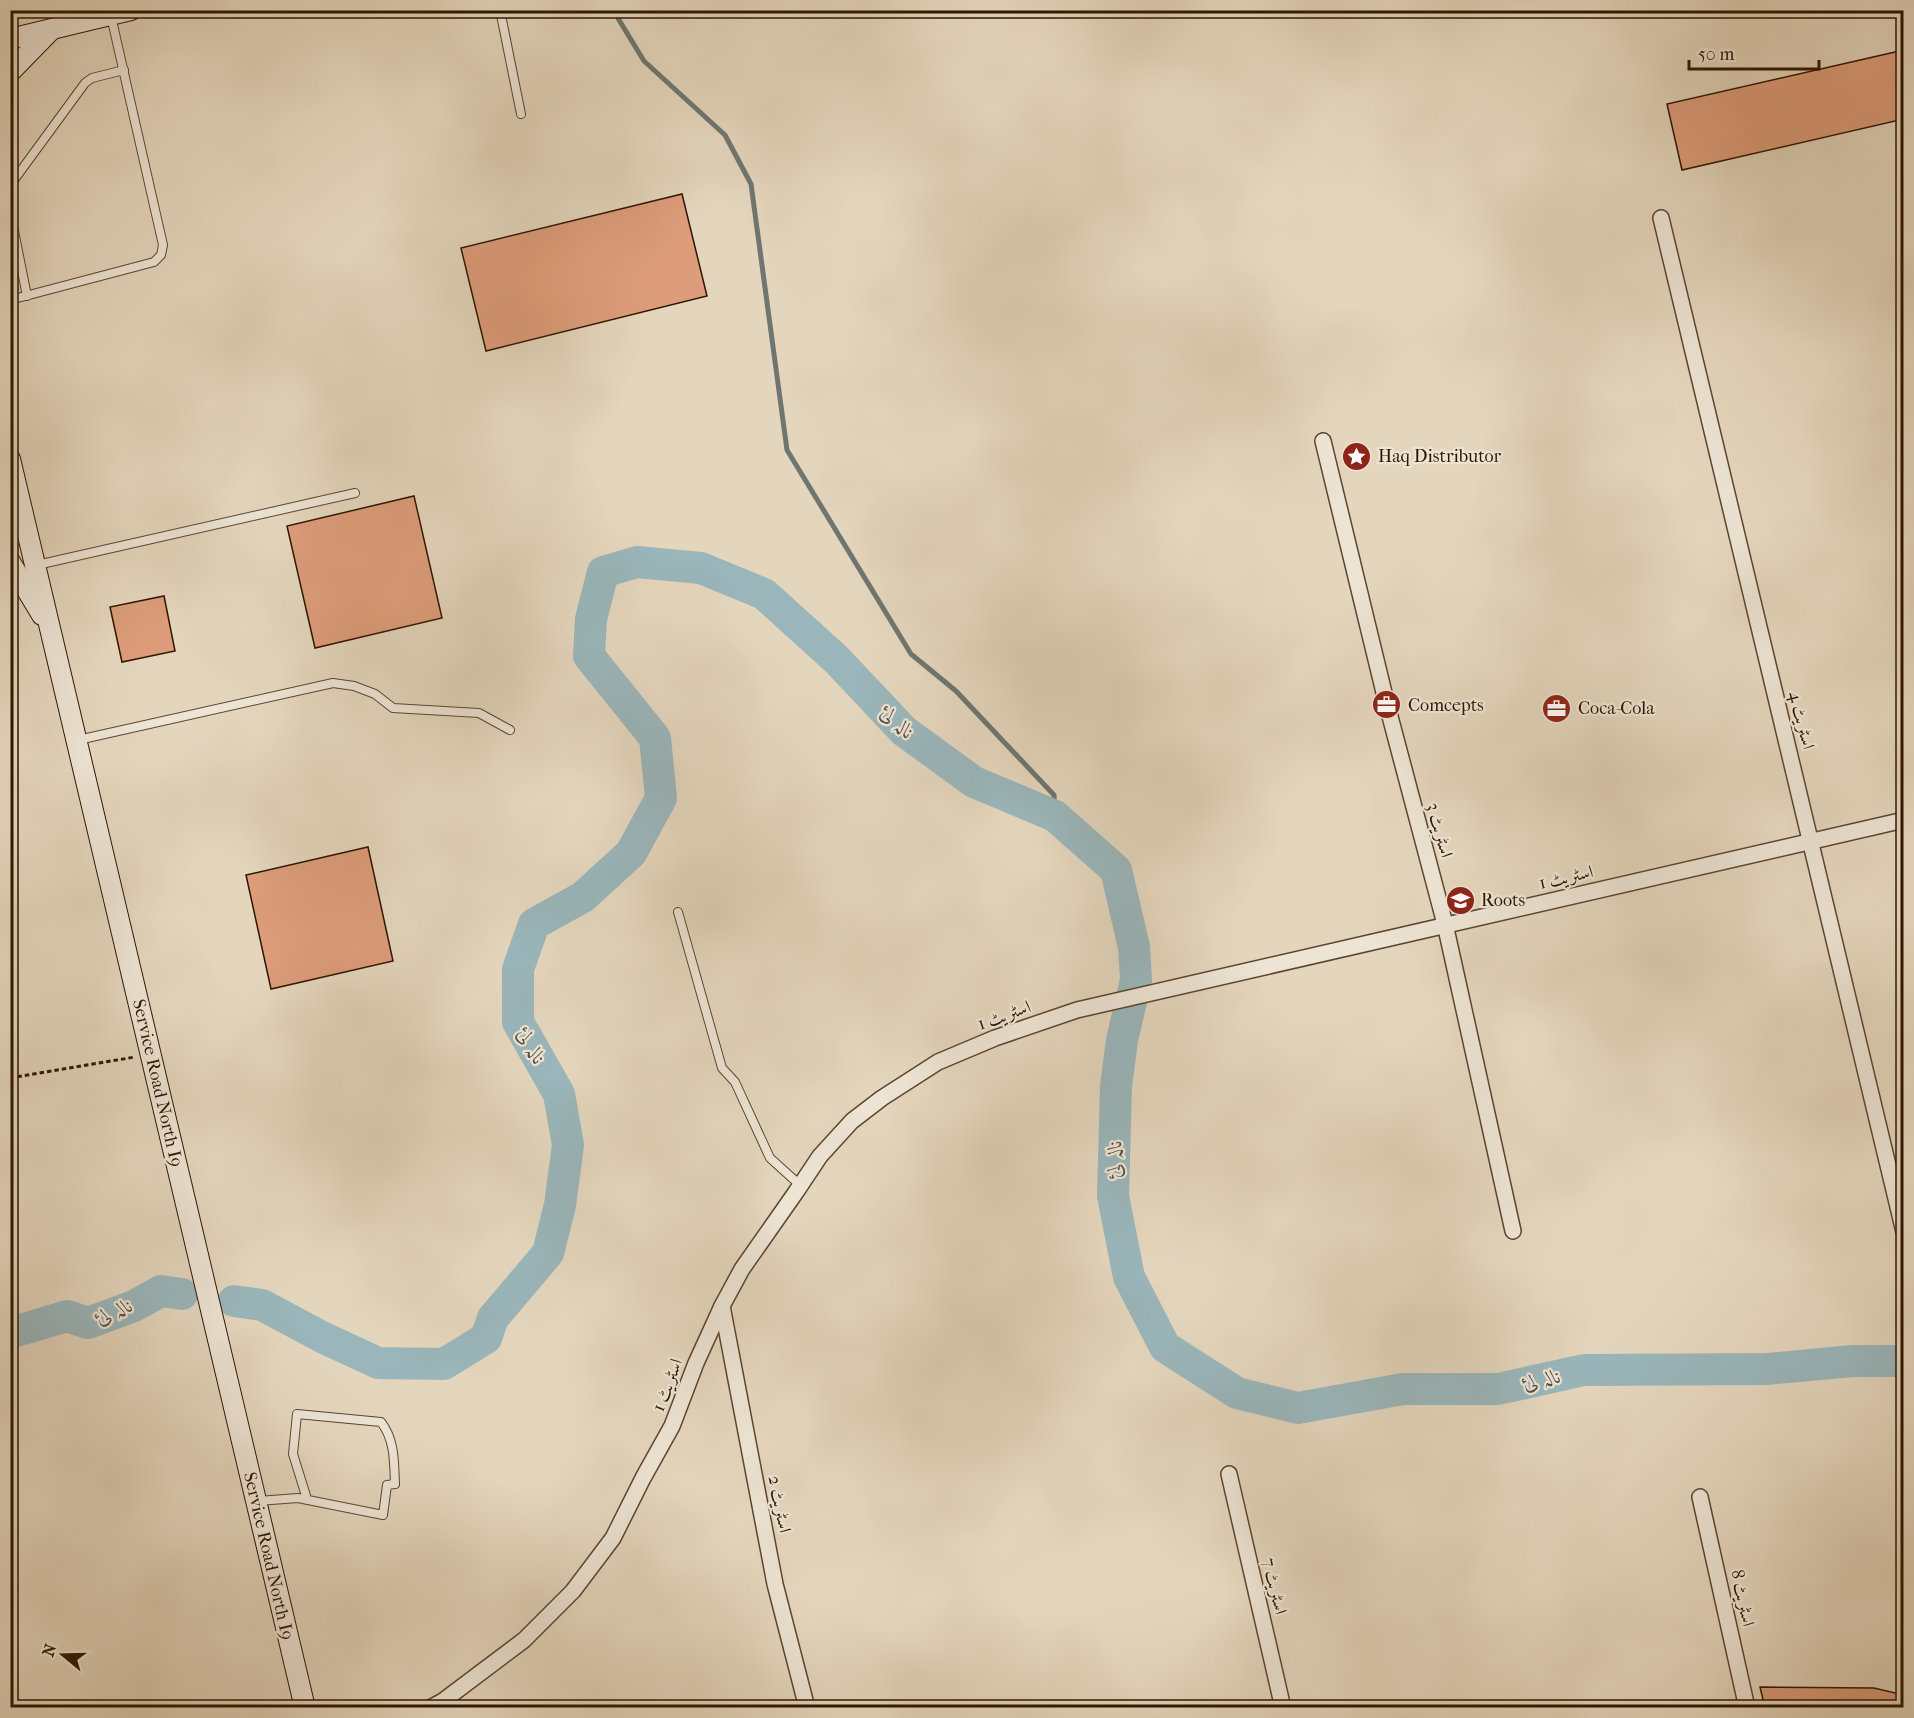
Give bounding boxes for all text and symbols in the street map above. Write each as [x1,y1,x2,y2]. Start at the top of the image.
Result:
scale bar [1689,33,1820,71]
text: 50 m [1698,44,1735,65]
place icon: Haq Distributor [1341,440,1373,472]
place label: Haq Distributor [1378,446,1502,467]
office icon: Comcepts [1371,689,1403,721]
street label: اسٹریٹ 4 [1783,689,1819,752]
office icon: Coca-Cola [1541,692,1573,724]
place label: Comcepts [1408,695,1484,716]
place label: Coca-Cola [1578,698,1655,719]
water label: نالہ لئ [874,700,919,744]
street label: اسٹریٹ 3 [1421,800,1457,860]
street label: اسٹریٹ 1 [1537,861,1596,895]
school or university icon: Roots [1444,884,1476,916]
place label: Roots [1481,890,1525,911]
street label: اسٹریٹ 1 [975,996,1034,1036]
street label: Service Road North I9 [128,997,187,1169]
water label: نالہ لئ [511,1022,551,1068]
water label: نالہ لئ [1103,1140,1126,1180]
water label: نالہ لئ [90,1293,136,1330]
street label: اسٹریٹ 1 [648,1356,688,1415]
water label: نالہ لئ [1519,1364,1563,1395]
street label: Service Road North I9 [239,1470,298,1642]
street label: اسٹریٹ 2 [763,1474,795,1535]
street label: اسٹریٹ 7 [1257,1556,1291,1617]
street label: اسٹریٹ 8 [1725,1568,1759,1629]
north arrow [33,1625,93,1685]
text: N [38,1641,61,1659]

